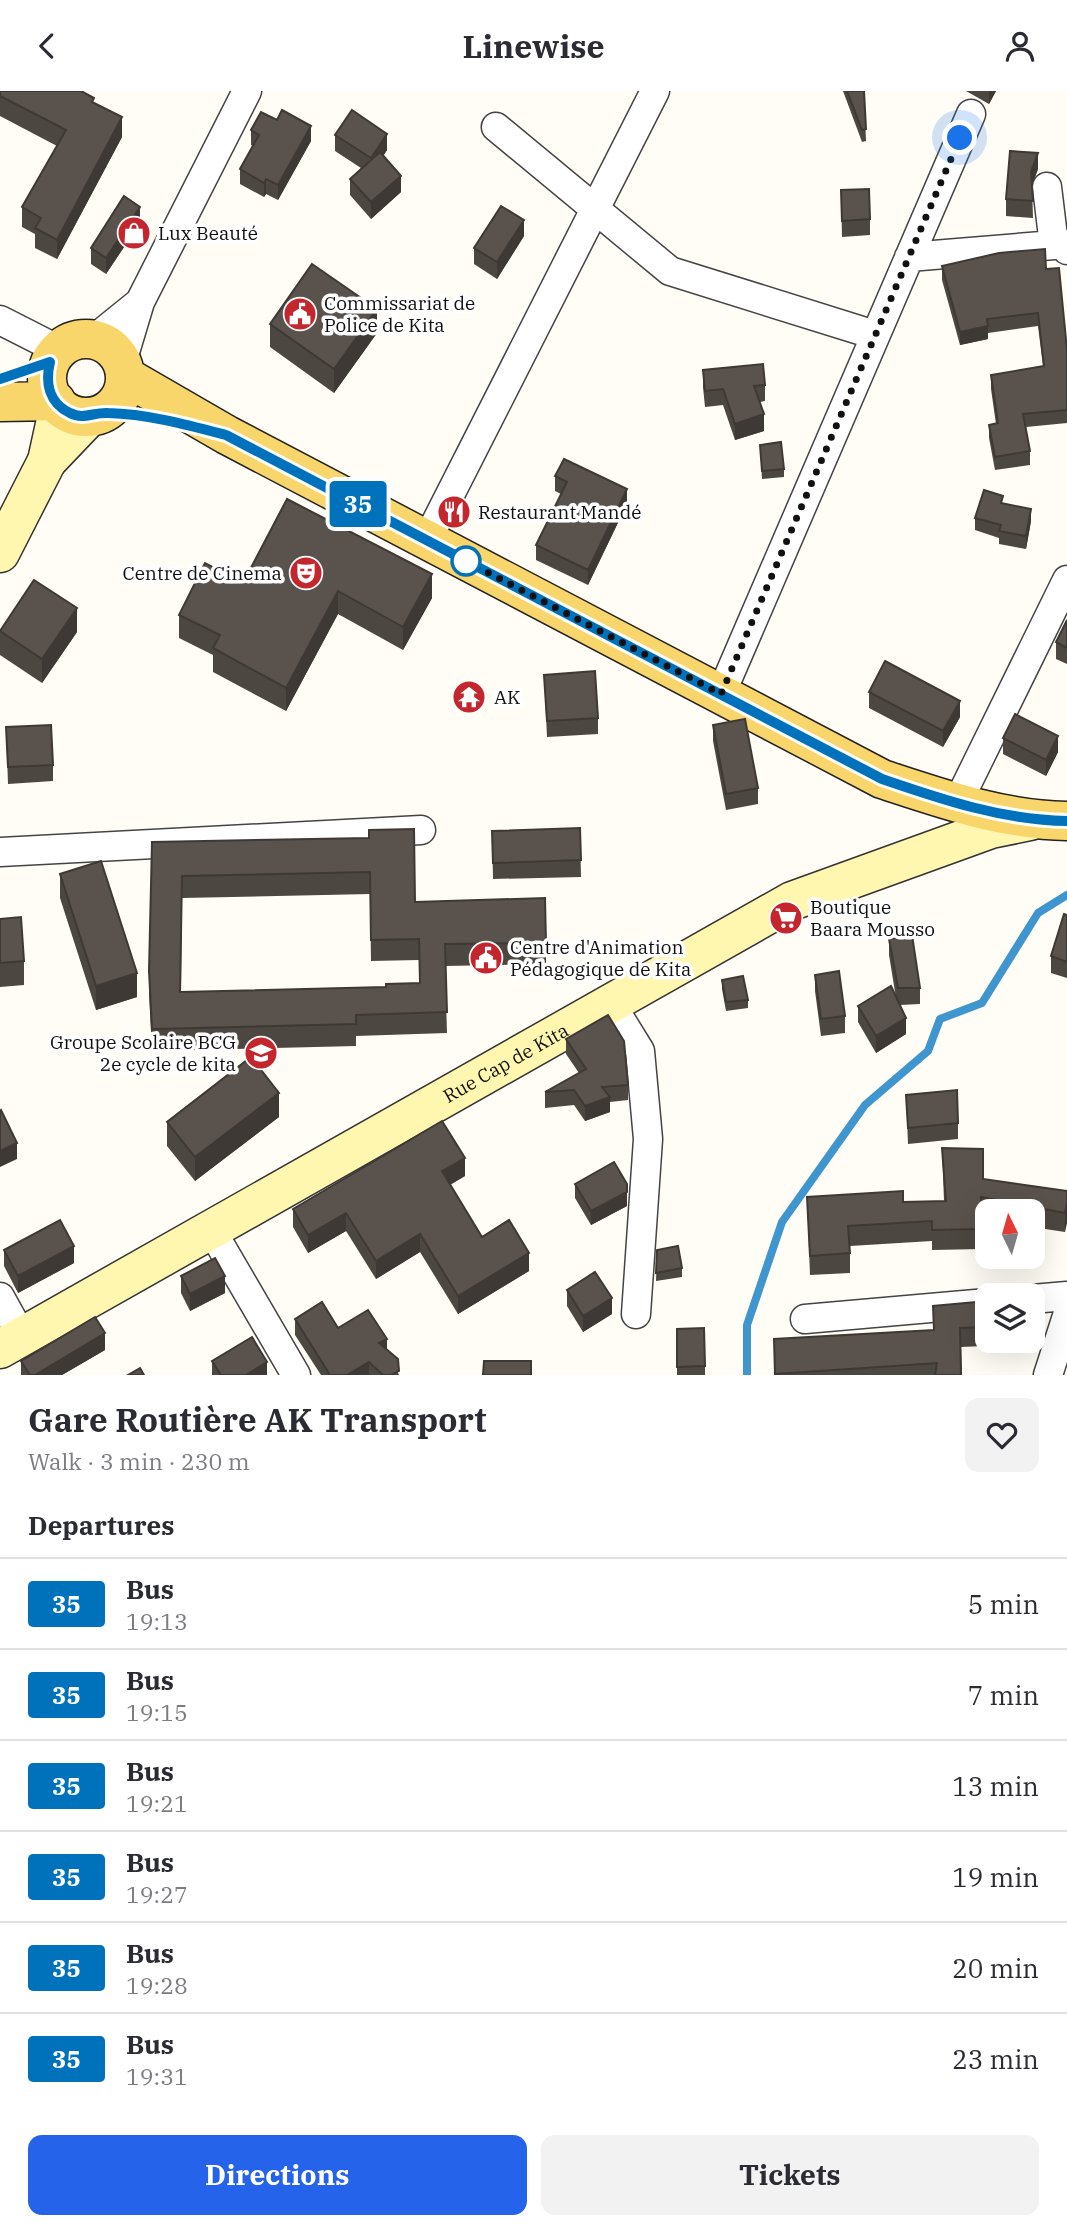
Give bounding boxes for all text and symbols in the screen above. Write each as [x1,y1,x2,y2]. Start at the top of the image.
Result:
text: Linewise [462,25,605,67]
icon: back [28,27,66,65]
icon: person [1001,27,1039,65]
your location [942,120,977,155]
shop icon: Lux Beauté [115,214,153,252]
place label: Lux Beauté [158,221,258,245]
place label: Commissariat de Police de Kita [324,291,475,337]
public building icon: Commissariat de Police de Kita [281,295,319,333]
line badge: 35 [326,481,390,527]
text: 35 [344,488,372,520]
restaurant icon: Restaurant Mandé [435,493,473,531]
place label: Restaurant Mandé [478,500,641,524]
unlabelled marker [451,546,481,576]
theatre icon: Centre de Cinema [287,554,325,592]
place label: Centre de Cinema [123,561,282,585]
temple icon: AK [450,678,488,716]
place label: AK [494,685,521,709]
place label: Boutique Baara Mousso [810,895,935,941]
supermarket icon: Boutique Baara Mousso [767,899,805,937]
place label: Centre d'Animation Pédagogique de Kita [510,935,691,981]
public building icon: Centre d'Animation Pédagogique de Kita [467,939,505,977]
street label: Rue Cap de Kita [439,1018,573,1108]
place label: Groupe Scolaire BCG 2e cycle de kita [50,1030,236,1076]
school or university icon: Groupe Scolaire BCG 2e cycle de kita [242,1034,280,1072]
north arrow [975,1199,1045,1269]
map controls [975,1199,1045,1353]
button: layers [975,1283,1045,1353]
text: Gare Routière AK Transport [28,1398,487,1441]
button: heart [965,1398,1039,1472]
text: Walk · 3 min · 230 m [28,1446,250,1476]
text: Departures [28,1508,174,1542]
text: Bus [126,1572,174,1606]
text: 5 min [968,1587,1039,1621]
text: 35 [52,1588,81,1620]
text: 19:13 [126,1606,188,1636]
text: Bus [126,1663,174,1697]
text: 7 min [968,1678,1039,1712]
text: 35 [52,1679,81,1711]
text: 19:15 [126,1697,188,1727]
text: Bus [126,1754,174,1788]
text: 13 min [952,1769,1039,1803]
text: 35 [52,1770,81,1802]
text: 19:21 [126,1788,188,1818]
text: Bus [126,1845,174,1879]
text: 19 min [952,1860,1039,1894]
text: 35 [52,1861,81,1893]
text: 19:27 [126,1879,188,1909]
text: Bus [126,1936,174,1970]
text: 20 min [952,1951,1039,1985]
text: 35 [52,1952,81,1984]
text: 19:28 [126,1970,188,2000]
text: Bus [126,2027,174,2061]
text: 23 min [952,2042,1039,2076]
text: 35 [52,2043,81,2075]
text: 19:31 [126,2061,188,2091]
button: Directions [28,2135,527,2215]
button: Tickets [541,2135,1039,2215]

